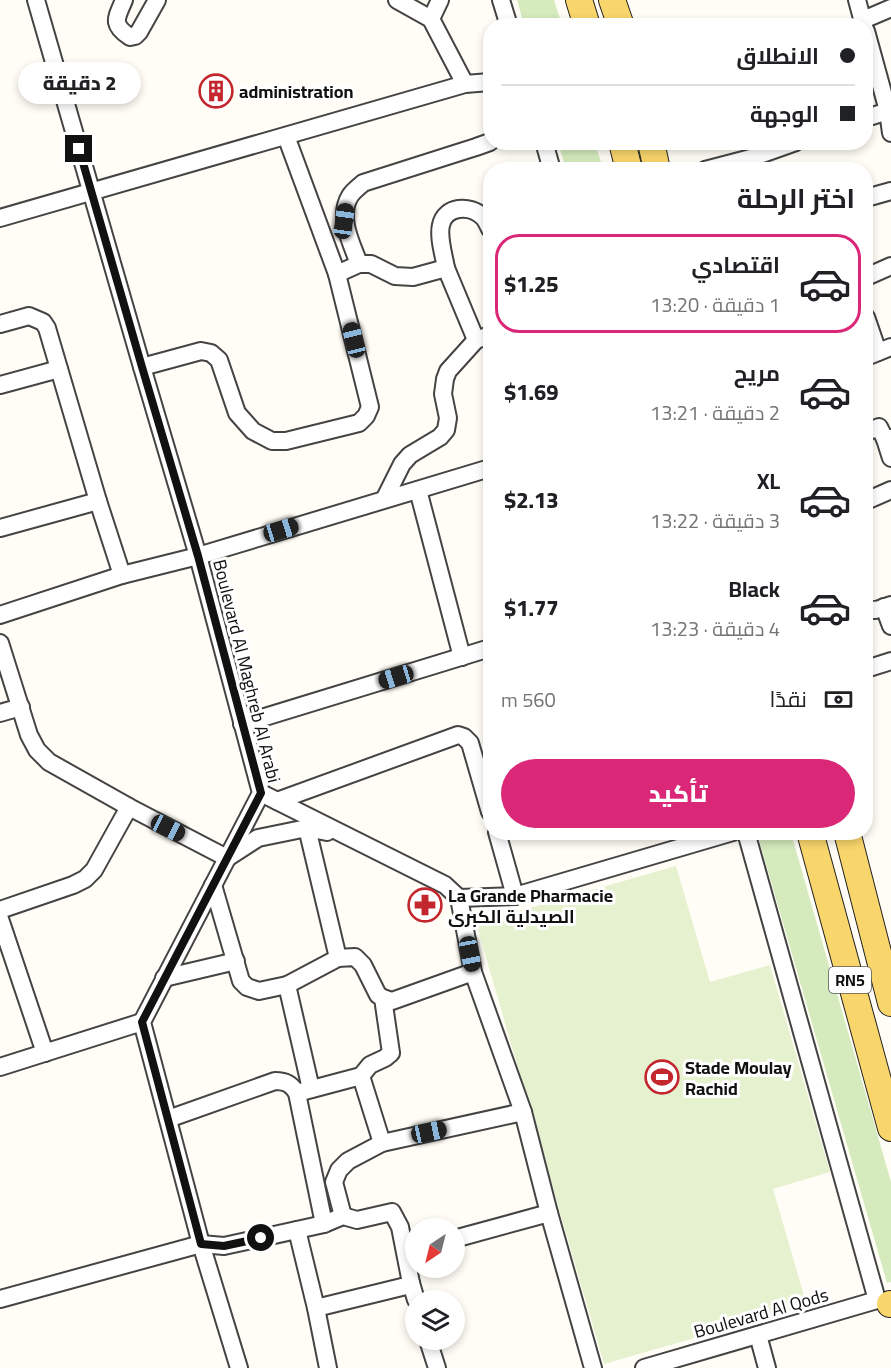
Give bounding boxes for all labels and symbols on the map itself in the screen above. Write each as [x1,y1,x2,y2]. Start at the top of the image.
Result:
callout: 2 دقيقة [17,62,140,104]
building icon: administration [198,73,234,109]
place label: administration [239,75,354,108]
route end [65,135,92,162]
car [333,202,355,240]
car [341,320,367,360]
car [261,516,301,544]
street label: Boulevard Al Maghreb Al Arabi [203,556,291,786]
car [376,663,416,691]
car [148,812,188,844]
place label: La Grande Pharmacie الصيدلية الكبرى [448,879,613,933]
pharmacy icon: La Grande Pharmacie الصيدلية الكبرى [407,887,443,923]
car [458,935,482,973]
road number: RN5 [829,967,871,993]
place label: Stade Moulay Rachid [685,1051,792,1105]
sports icon: Stade Moulay Rachid [644,1059,680,1095]
car [410,1119,448,1145]
north arrow [405,1218,465,1278]
route start [247,1224,274,1251]
street label: Boulevard Al Qods [690,1278,832,1348]

